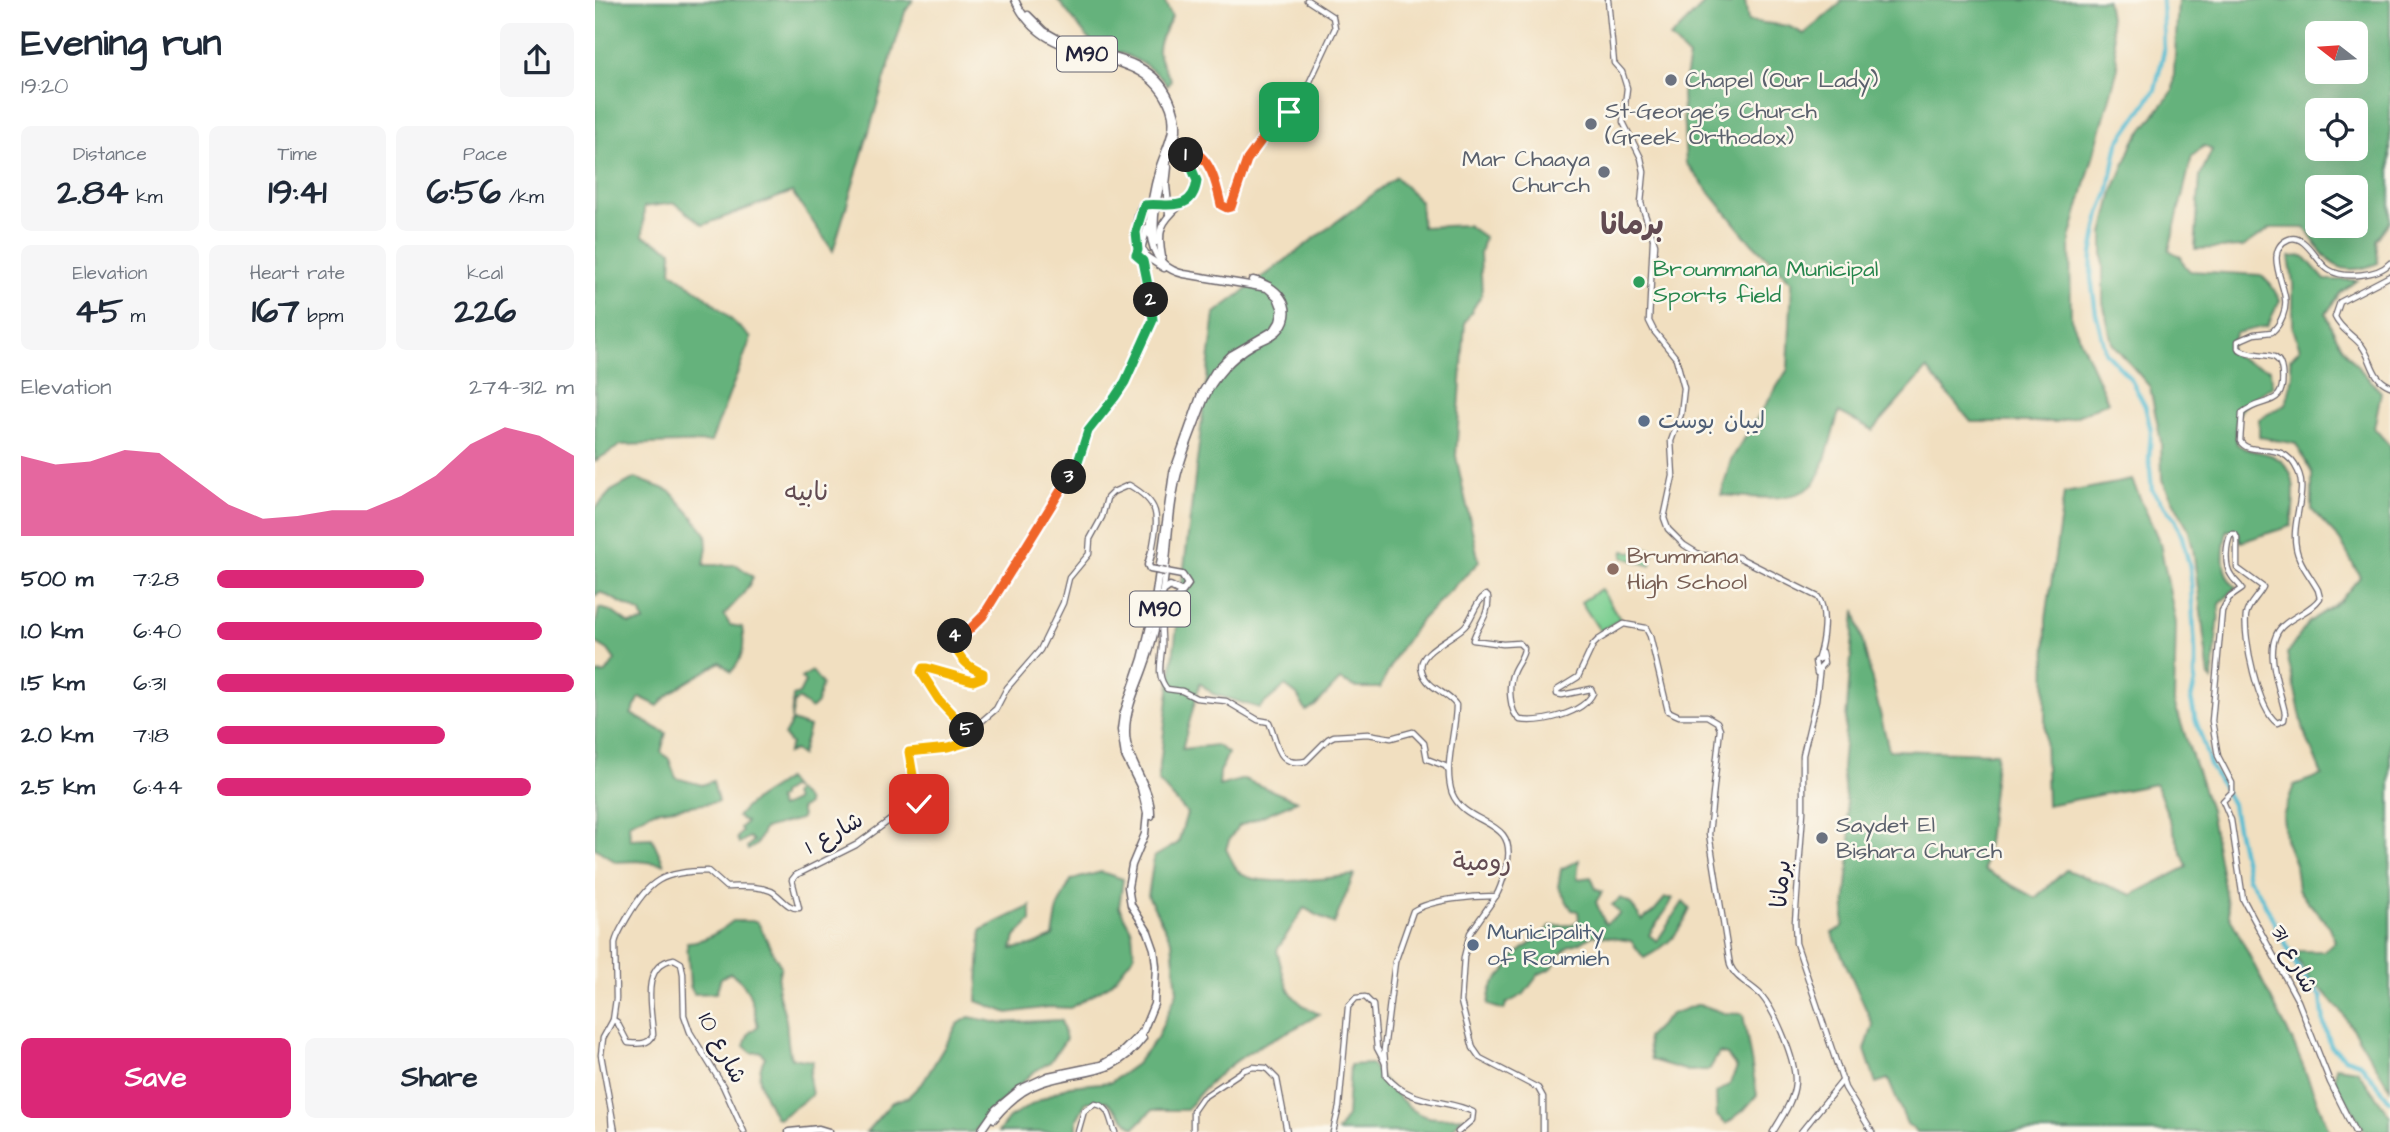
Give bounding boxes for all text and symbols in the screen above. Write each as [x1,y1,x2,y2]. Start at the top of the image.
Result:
text: Evening run [21,18,222,70]
north arrow [2305,21,2368,84]
map controls [2305,21,2368,238]
button: share [500,23,574,97]
road number: M90 [1057,36,1117,72]
place label: Chapel (Our Lady) [1685,64,1878,97]
text: 19:20 [21,70,69,102]
marker: Chapel (Our Lady) [1663,72,1679,88]
pin [1259,82,1319,142]
icon: arrive [1270,93,1308,131]
place label: St-George's Church (Greek Orthodox) [1605,95,1818,153]
button: locate [2305,98,2368,161]
marker: St-George's Church (Greek Orthodox) [1583,116,1599,132]
pin: 1 [1169,138,1203,172]
text: Distance [73,141,147,168]
text: Time [278,141,317,168]
text: Pace [463,141,507,168]
text: 1 [1184,141,1187,168]
place label: Mar Chaaya Church [1462,143,1591,201]
marker: Mar Chaaya Church [1596,164,1612,180]
text: 2.84 [57,168,129,217]
text: 19:41 [268,168,327,217]
text: 6:56 [427,168,501,217]
button: layers [2305,175,2368,238]
text: km [129,184,163,211]
text: /km [501,184,544,211]
district label: برمانا [1600,204,1664,246]
place label: Broummana Municipal Sports field [1653,253,1878,311]
text: Elevation [72,260,147,287]
text: Heart rate [250,260,345,287]
text: kcal [467,260,503,287]
marker: Broummana Municipal Sports field [1631,274,1647,290]
pin: 2 [1133,282,1169,318]
text: 2 [1145,286,1156,313]
text: 45 [74,287,123,336]
text: 167 [252,287,300,336]
text: 226 [454,287,516,336]
text: m [123,303,145,330]
text: bpm [300,303,343,330]
text: Elevation [21,371,112,403]
text: 274–312 m [469,371,574,403]
place label: ليبان بوست [1658,405,1765,437]
marker: ليبان بوست [1636,413,1652,429]
pin: 3 [1051,460,1086,494]
text: 3 [1064,463,1073,490]
district label: نابيه [784,474,828,510]
place label: Brummana High School [1627,540,1747,599]
marker: Brummana High School [1605,561,1621,577]
text: 500 m [21,563,93,595]
text: 7:28 [133,563,179,595]
road number: M90 [1130,592,1190,626]
text: 1.0 km [21,615,83,647]
text: 6:40 [133,615,181,647]
pin: 4 [937,618,973,654]
text: 4 [948,622,961,649]
text: 1.5 km [21,667,85,699]
text: 6:31 [133,667,166,699]
pin: 5 [949,712,985,748]
text: 5 [960,716,973,743]
text: 2.0 km [21,719,93,751]
text: 7:18 [133,719,169,751]
text: 2.5 km [21,771,95,803]
text: 6:44 [133,771,183,803]
pin [889,774,949,834]
icon: check [900,785,938,823]
street label: شارع 1 [799,804,869,862]
place label: Saydet El Bishara Church [1836,809,2003,867]
marker: Saydet El Bishara Church [1814,830,1830,846]
district label: رومية [1453,844,1511,880]
street label: برمانا [1763,859,1799,909]
place label: Municipality of Roumieh [1487,916,1610,974]
street label: شارع 31 [2263,919,2325,999]
marker: Municipality of Roumieh [1465,937,1481,953]
street label: شارع 10 [690,1007,754,1089]
button: Save [21,1038,291,1118]
button: Share [305,1038,574,1118]

